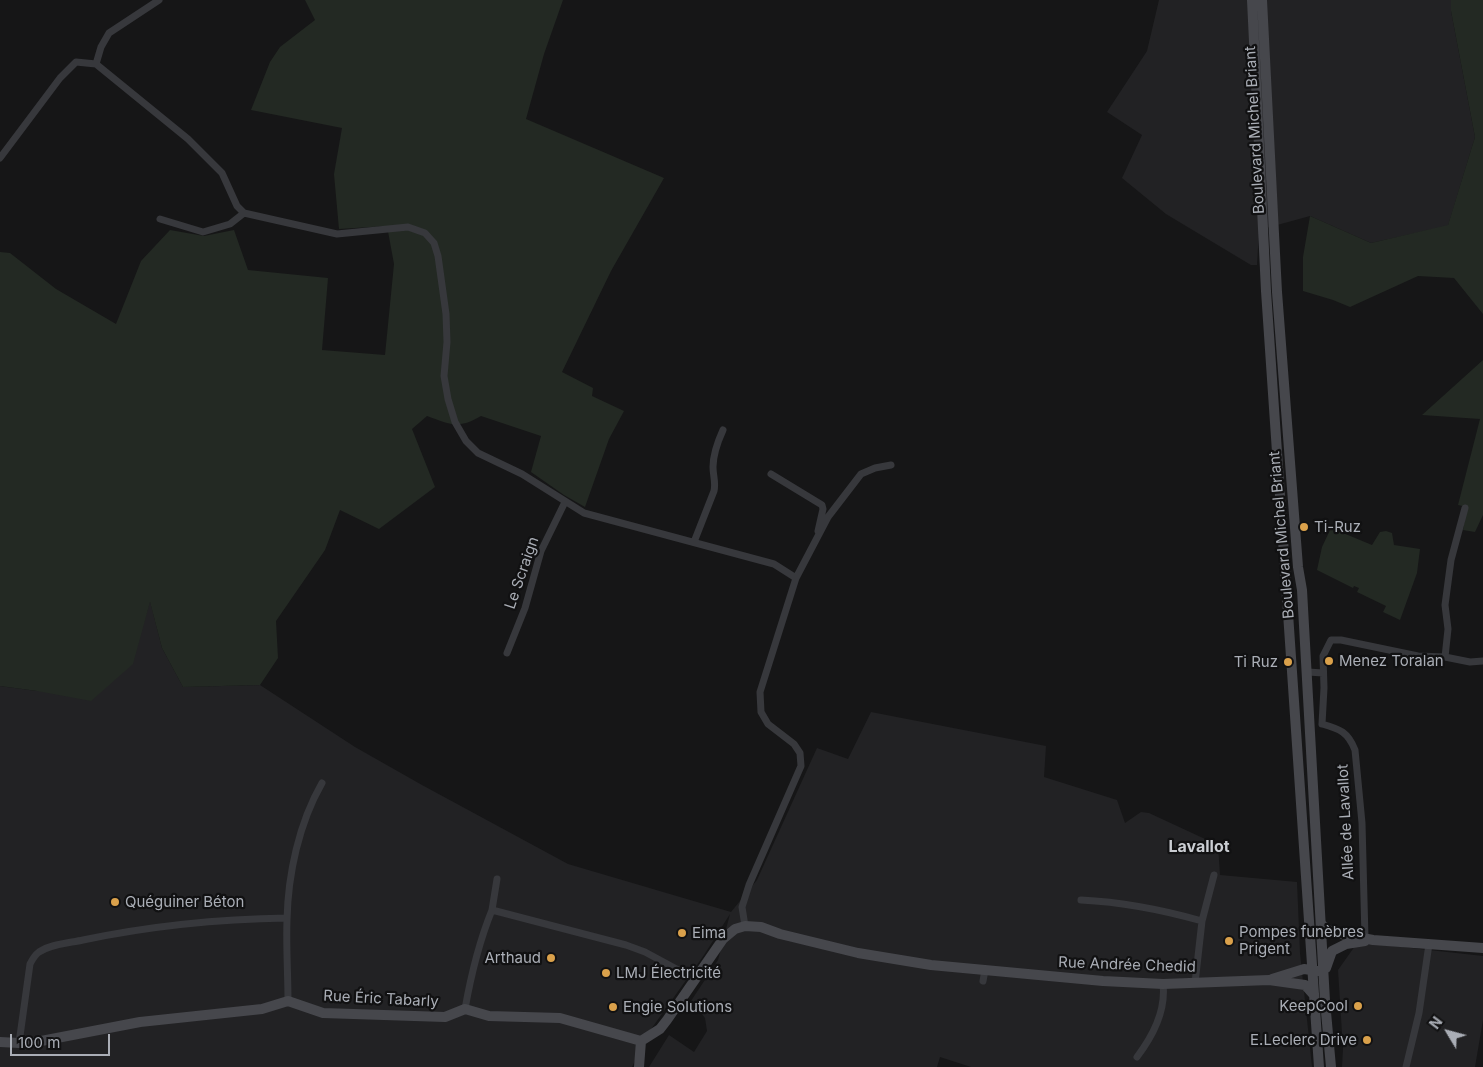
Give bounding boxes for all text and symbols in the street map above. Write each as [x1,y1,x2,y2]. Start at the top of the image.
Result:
street label: Boulevard Michel Briant [1242,46,1268,214]
street label: Boulevard Michel Briant [1266,450,1298,620]
place label: Ti-Ruz [1314,518,1361,536]
marker: Ti-Ruz [1298,521,1310,533]
street label: Le Scraign [501,534,543,612]
place label: Menez Toralan [1339,652,1444,670]
place label: Ti Ruz [1234,653,1278,671]
marker: Menez Toralan [1323,655,1335,667]
marker: Ti Ruz [1282,656,1294,668]
street label: Allée de Lavallot [1334,764,1358,880]
district label: Lavallot [1168,837,1230,857]
place label: Quéguiner Béton [125,893,244,911]
marker: Quéguiner Béton [109,896,121,908]
place label: Pompes funèbres Prigent [1239,923,1364,958]
place label: Eima [692,924,726,942]
marker: Eima [676,927,688,939]
marker: Pompes funèbres Prigent [1223,935,1235,947]
place label: Arthaud [485,949,541,967]
marker: Arthaud [545,952,557,964]
street label: Rue Andrée Chedid [1058,954,1196,976]
place label: LMJ Électricité [616,964,721,982]
marker: LMJ Électricité [600,967,612,979]
street label: Rue Éric Tabarly [323,987,439,1011]
place label: KeepCool [1279,997,1348,1015]
place label: Engie Solutions [623,998,732,1016]
marker: KeepCool [1352,1000,1364,1012]
marker: Engie Solutions [607,1001,619,1013]
north arrow [1423,1007,1473,1057]
text: N [1426,1013,1446,1032]
scale bar [12,1024,112,1056]
place label: E.Leclerc Drive [1250,1031,1357,1049]
text: 100 m [18,1033,60,1052]
marker: E.Leclerc Drive [1361,1034,1373,1046]

